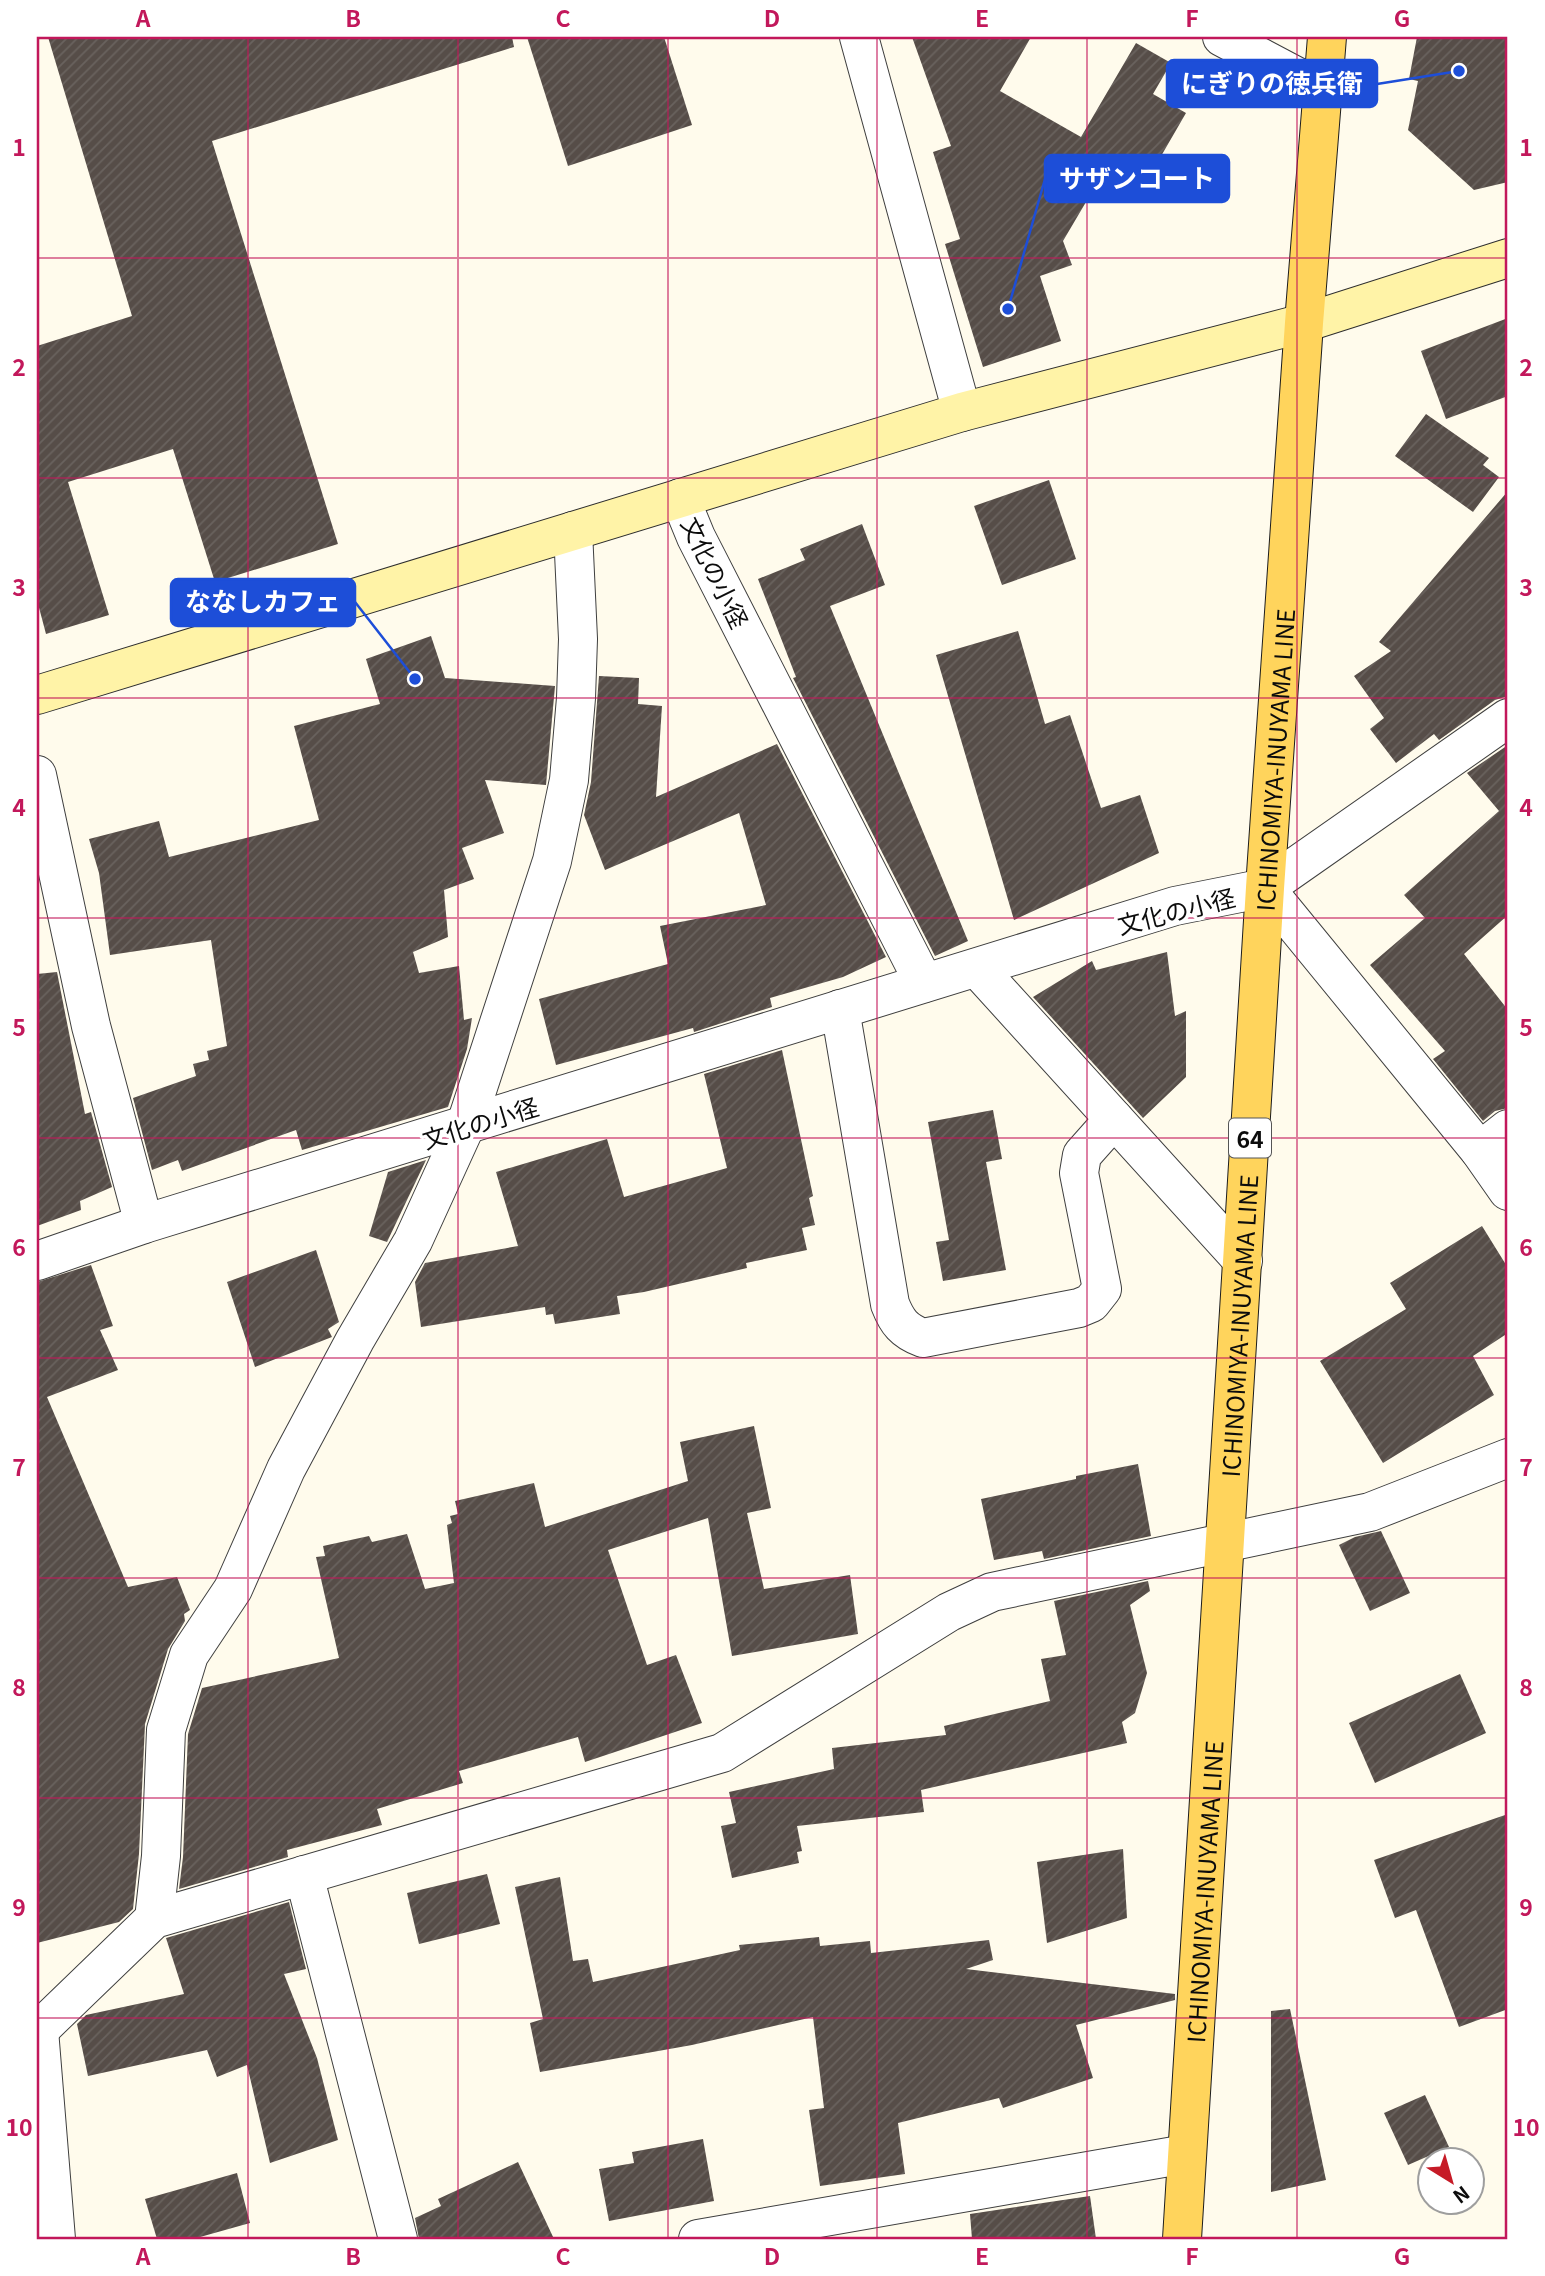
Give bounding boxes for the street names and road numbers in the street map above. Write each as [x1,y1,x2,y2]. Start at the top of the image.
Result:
street label: 文化の小径 [674,510,758,634]
street label: ICHINOMIYA-INUYAMA LINE [1246,607,1302,912]
street label: 文化の小径 [1114,879,1238,941]
street label: 文化の小径 [418,1088,542,1156]
road number: 64 [1229,1119,1271,1158]
street label: ICHINOMIYA-INUYAMA LINE [1211,1173,1265,1478]
street label: ICHINOMIYA-INUYAMA LINE [1177,1739,1230,2044]

